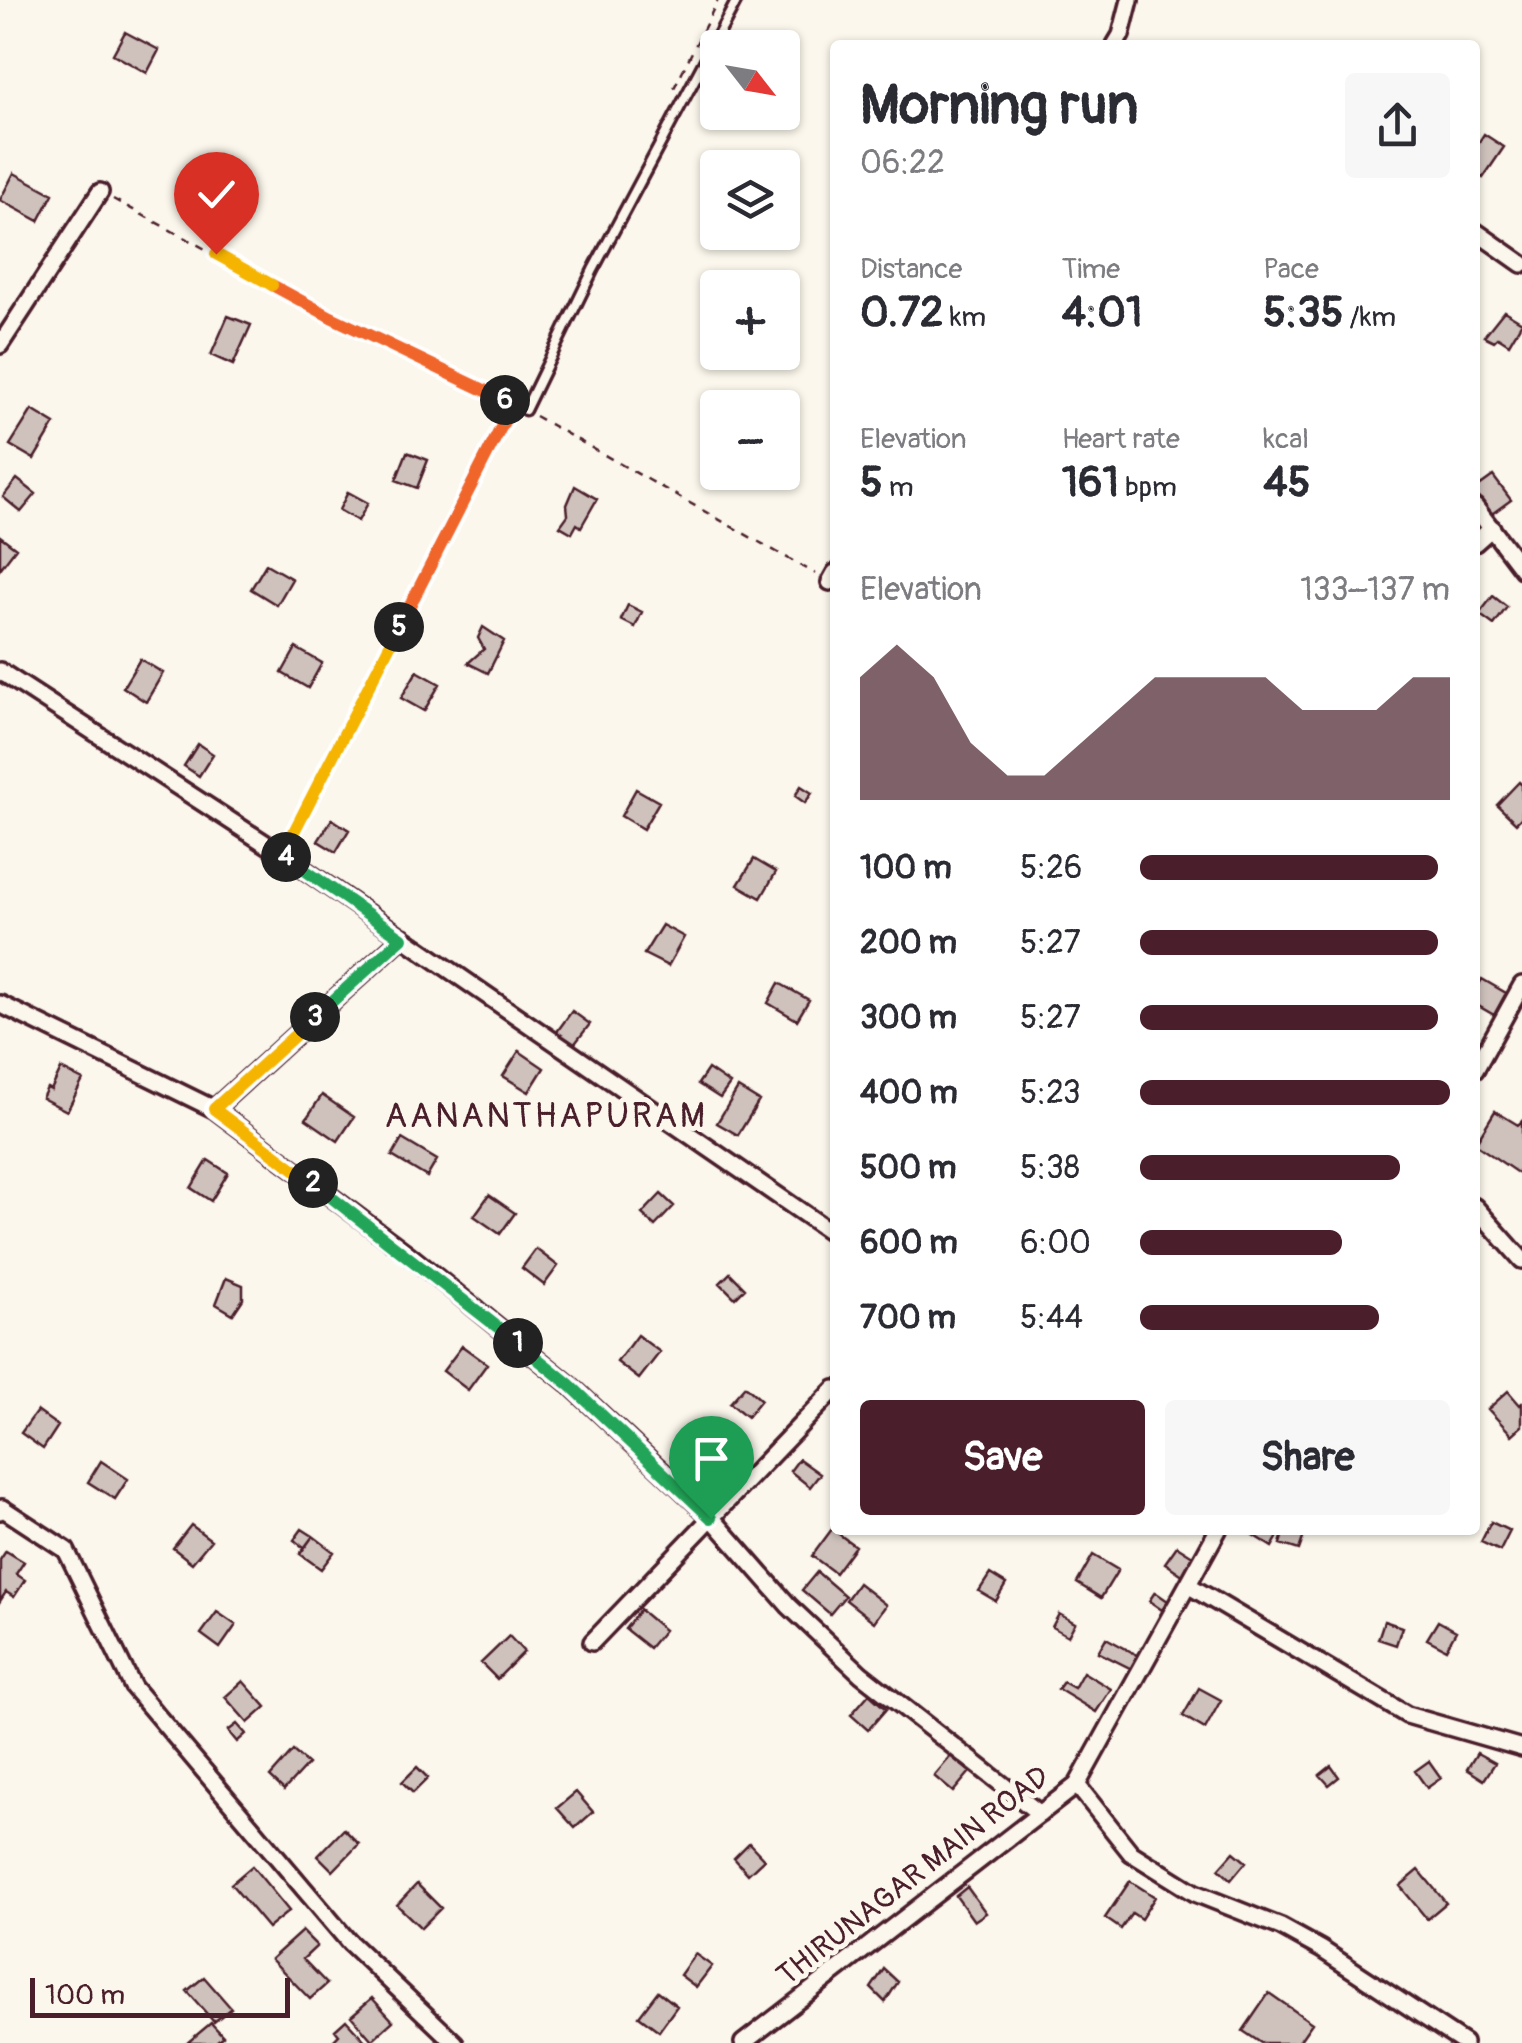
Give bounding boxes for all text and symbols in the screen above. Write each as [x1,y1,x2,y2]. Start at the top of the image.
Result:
north arrow [700,30,800,130]
map controls [700,30,800,490]
text: Morning run [860,71,1138,140]
button: share [1345,73,1450,178]
text: 06:22 [860,143,945,183]
button: layers [700,150,800,250]
pin [174,152,259,255]
icon: check [189,167,244,222]
text: Distance [860,252,962,287]
text: Time [1062,252,1120,287]
text: Pace [1263,252,1319,287]
button: + [700,270,800,370]
text: 0.72 [860,287,944,339]
text: 4:01 [1062,287,1142,339]
text: 5:35 [1263,287,1344,339]
text: km [944,300,986,335]
text: /km [1344,300,1396,335]
pin: 6 [480,375,530,425]
text: 6 [497,382,513,417]
button: − [700,390,800,490]
text: Elevation [860,422,967,457]
text: Heart rate [1062,422,1180,457]
text: kcal [1263,422,1309,457]
text: 5 [860,457,883,509]
text: 161 [1062,457,1119,509]
text: 45 [1263,457,1310,509]
text: m [883,470,914,505]
text: bpm [1119,470,1177,505]
text: Elevation [860,570,982,610]
text: 133–137 m [1300,570,1450,610]
pin: 5 [374,602,424,652]
text: 5 [391,609,407,644]
pin: 4 [261,832,311,882]
text: 4 [278,839,294,874]
text: 100 m [860,848,952,888]
text: 5:26 [1020,848,1082,888]
text: 200 m [860,923,957,963]
text: 5:27 [1020,923,1081,963]
pin: 3 [290,992,340,1042]
text: 300 m [860,998,957,1038]
text: 5:27 [1020,998,1081,1038]
text: 3 [307,999,323,1034]
text: 400 m [860,1073,958,1113]
text: 5:23 [1020,1073,1081,1113]
district label: AANANTHAPURAM [385,1094,707,1138]
text: 500 m [860,1148,956,1188]
text: 5:38 [1020,1148,1080,1188]
pin: 2 [288,1158,338,1208]
text: 2 [305,1165,321,1200]
text: 600 m [860,1223,958,1263]
text: 6:00 [1020,1223,1091,1263]
text: 700 m [860,1298,956,1338]
text: 5:44 [1020,1298,1083,1338]
pin: 1 [493,1318,543,1368]
text: 1 [513,1325,523,1360]
button: Save [860,1400,1145,1515]
button: Share [1165,1400,1450,1515]
pin [669,1416,754,1519]
icon: arrive [684,1431,739,1486]
street label: THIRUNAGAR MAIN ROAD [769,1758,1057,1994]
scale bar [30,1973,290,2018]
text: 100 m [45,1978,125,2013]

